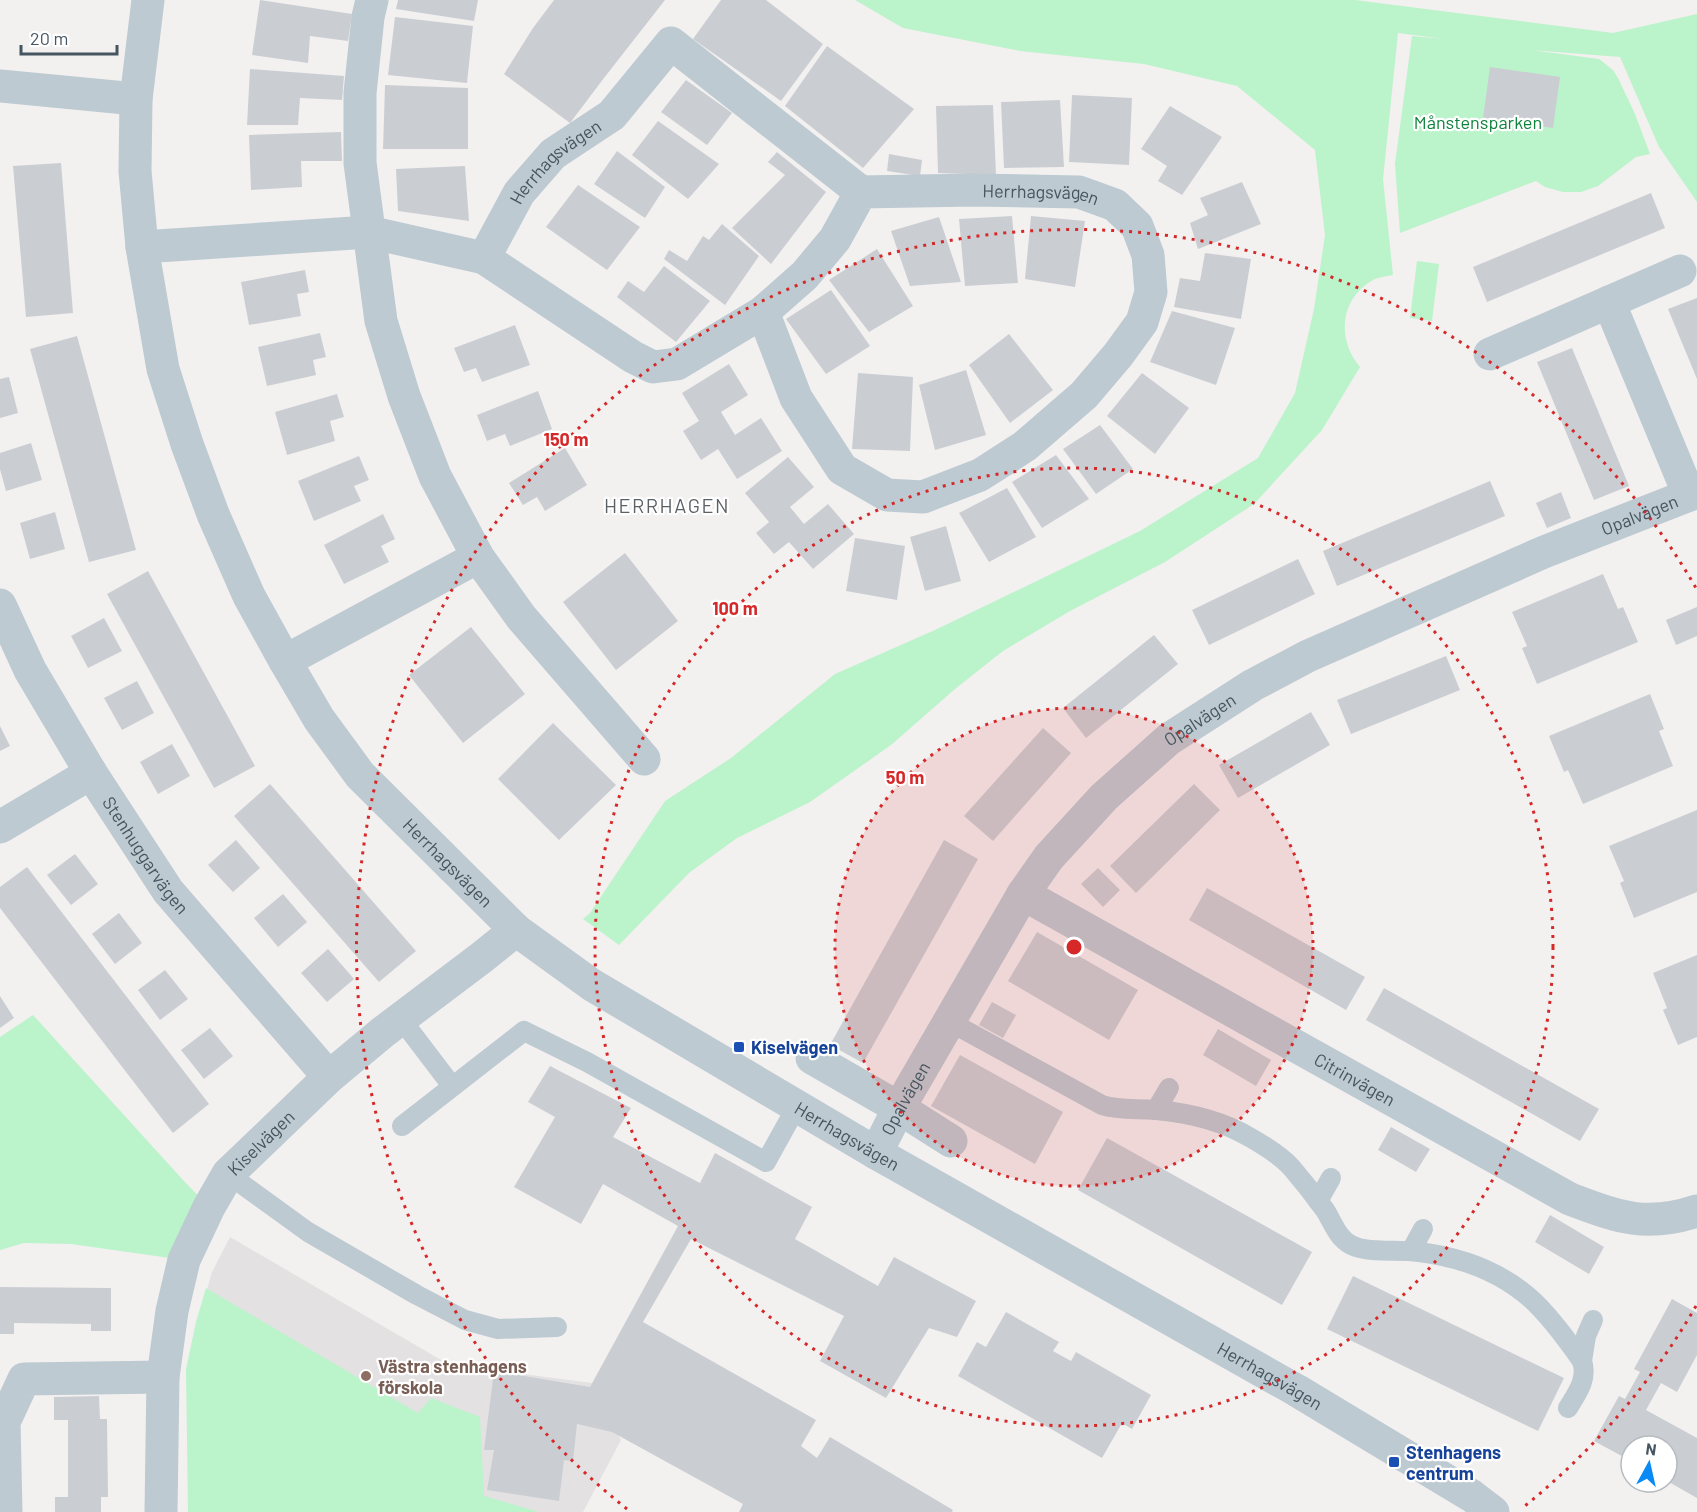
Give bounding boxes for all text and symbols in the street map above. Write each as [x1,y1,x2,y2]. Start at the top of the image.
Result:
scale bar [21,18,117,56]
text: 20 m [30,27,68,49]
park label: Månstensparken [1414,111,1542,133]
street label: Herrhagsvägen [504,114,605,208]
street label: Herrhagsvägen [982,179,1102,209]
text: 150 m [544,428,588,450]
street label: Opalvägen [1598,490,1681,540]
district label: HERRHAGEN [604,493,730,517]
text: 100 m [712,597,758,619]
street label: Opalvägen [1160,688,1240,750]
text: 50 m [886,766,924,788]
street label: Stenhuggarvägen [98,792,194,918]
street label: Herrhagsvägen [399,813,498,912]
centre of rings [1064,937,1084,957]
place label: Kiselvägen [751,1036,838,1058]
marker: Kiselvägen [732,1040,746,1054]
street label: Citrinvägen [1311,1048,1399,1110]
street label: Opalvägen [876,1058,935,1139]
street label: Herrhagsvägen [791,1097,903,1175]
street label: Kiselvägen [223,1105,299,1180]
street label: Herrhagsvägen [1214,1337,1327,1414]
place label: Västra stenhagens förskola [378,1355,527,1398]
marker: Västra stenhagens förskola [359,1369,373,1383]
north arrow [1619,1434,1679,1494]
text: N [1645,1439,1658,1459]
place label: Stenhagens centrum [1406,1441,1501,1484]
marker: Stenhagens centrum [1387,1455,1401,1469]

